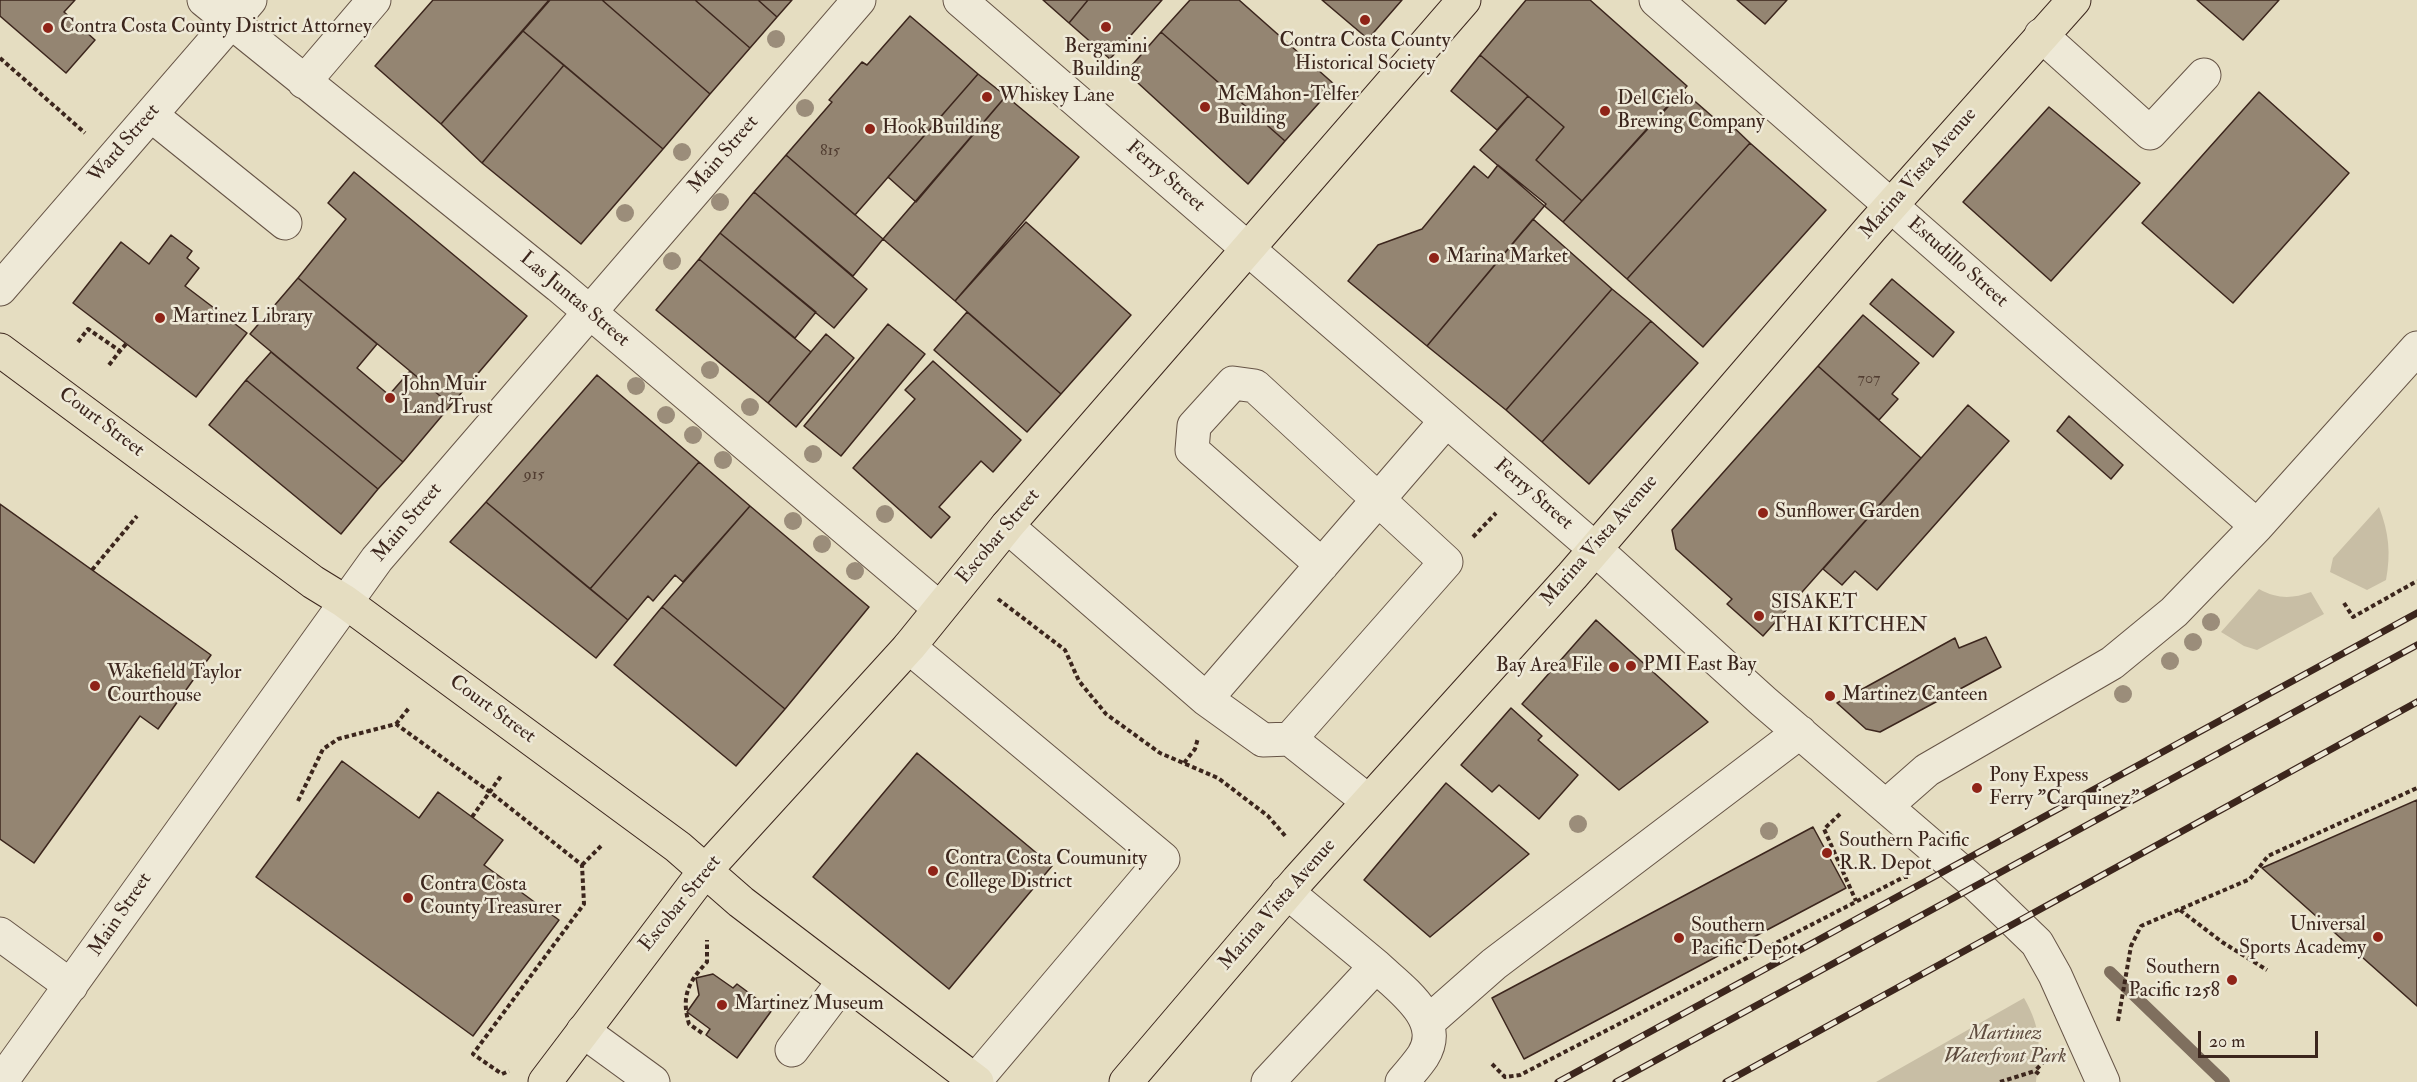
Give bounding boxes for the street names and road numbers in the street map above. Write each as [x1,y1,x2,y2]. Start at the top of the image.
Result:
street label: Ward Street [84,100,166,188]
street label: Marina Vista Avenue [1855,103,1983,245]
street label: Main Street [684,111,764,199]
street label: Ferry Street [1121,136,1209,218]
street label: Estudillo Street [1902,213,2012,313]
street label: Las Juntas Street [514,247,634,353]
street label: Court Street [53,383,149,463]
street label: Ferry Street [1489,454,1577,536]
street label: Marina Vista Avenue [1536,470,1664,612]
street label: Main Street [368,479,448,567]
street label: Escobar Street [952,485,1046,589]
street label: Court Street [444,671,540,749]
street label: Marina Vista Avenue [1214,834,1342,976]
street label: Escobar Street [635,851,727,957]
street label: Main Street [84,869,158,961]

